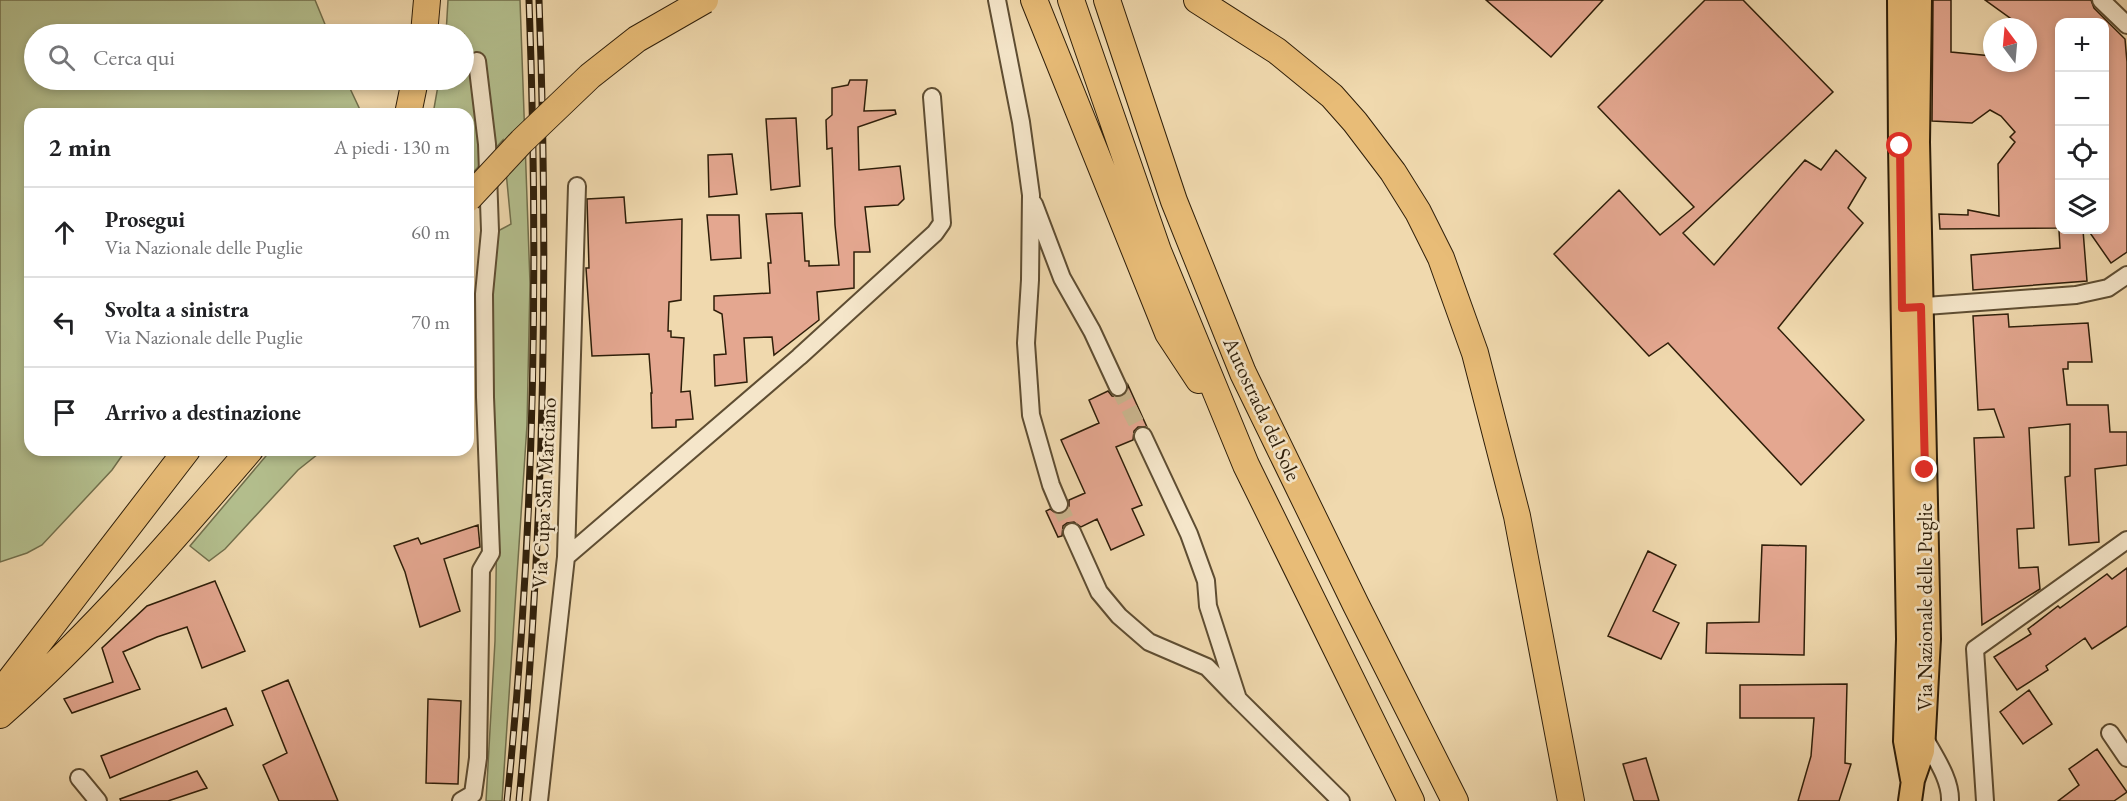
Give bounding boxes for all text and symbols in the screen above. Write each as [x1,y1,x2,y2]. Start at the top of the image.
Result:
north arrow [1983,18,2037,72]
map controls [2055,18,2109,234]
button: + [2055,18,2109,72]
search box [24,24,474,90]
icon: search [45,41,78,74]
text: Cerca qui [93,43,175,72]
button: − [2055,72,2109,126]
button: locate [2055,126,2109,180]
text: 2 min [48,130,111,164]
route start [1886,132,1912,158]
text: A piedi · 130 m [334,134,450,160]
button: layers [2055,180,2109,234]
text: Prosegui [105,205,185,234]
icon: ahead [48,216,81,249]
text: 60 m [411,219,450,245]
text: Via Nazionale delle Puglie [105,234,303,260]
text: Svolta a sinistra [105,295,249,324]
icon: left [48,306,81,339]
text: 70 m [411,309,450,335]
text: Via Nazionale delle Puglie [105,324,303,350]
street label: Autostrada del Sole [1217,332,1308,485]
icon: arrive [48,396,81,429]
street label: Via Cupa San Marciano [525,397,562,589]
text: Arrivo a destinazione [105,398,301,427]
route end [1911,456,1937,482]
street label: Via Nazionale delle Puglie [1911,503,1938,711]

